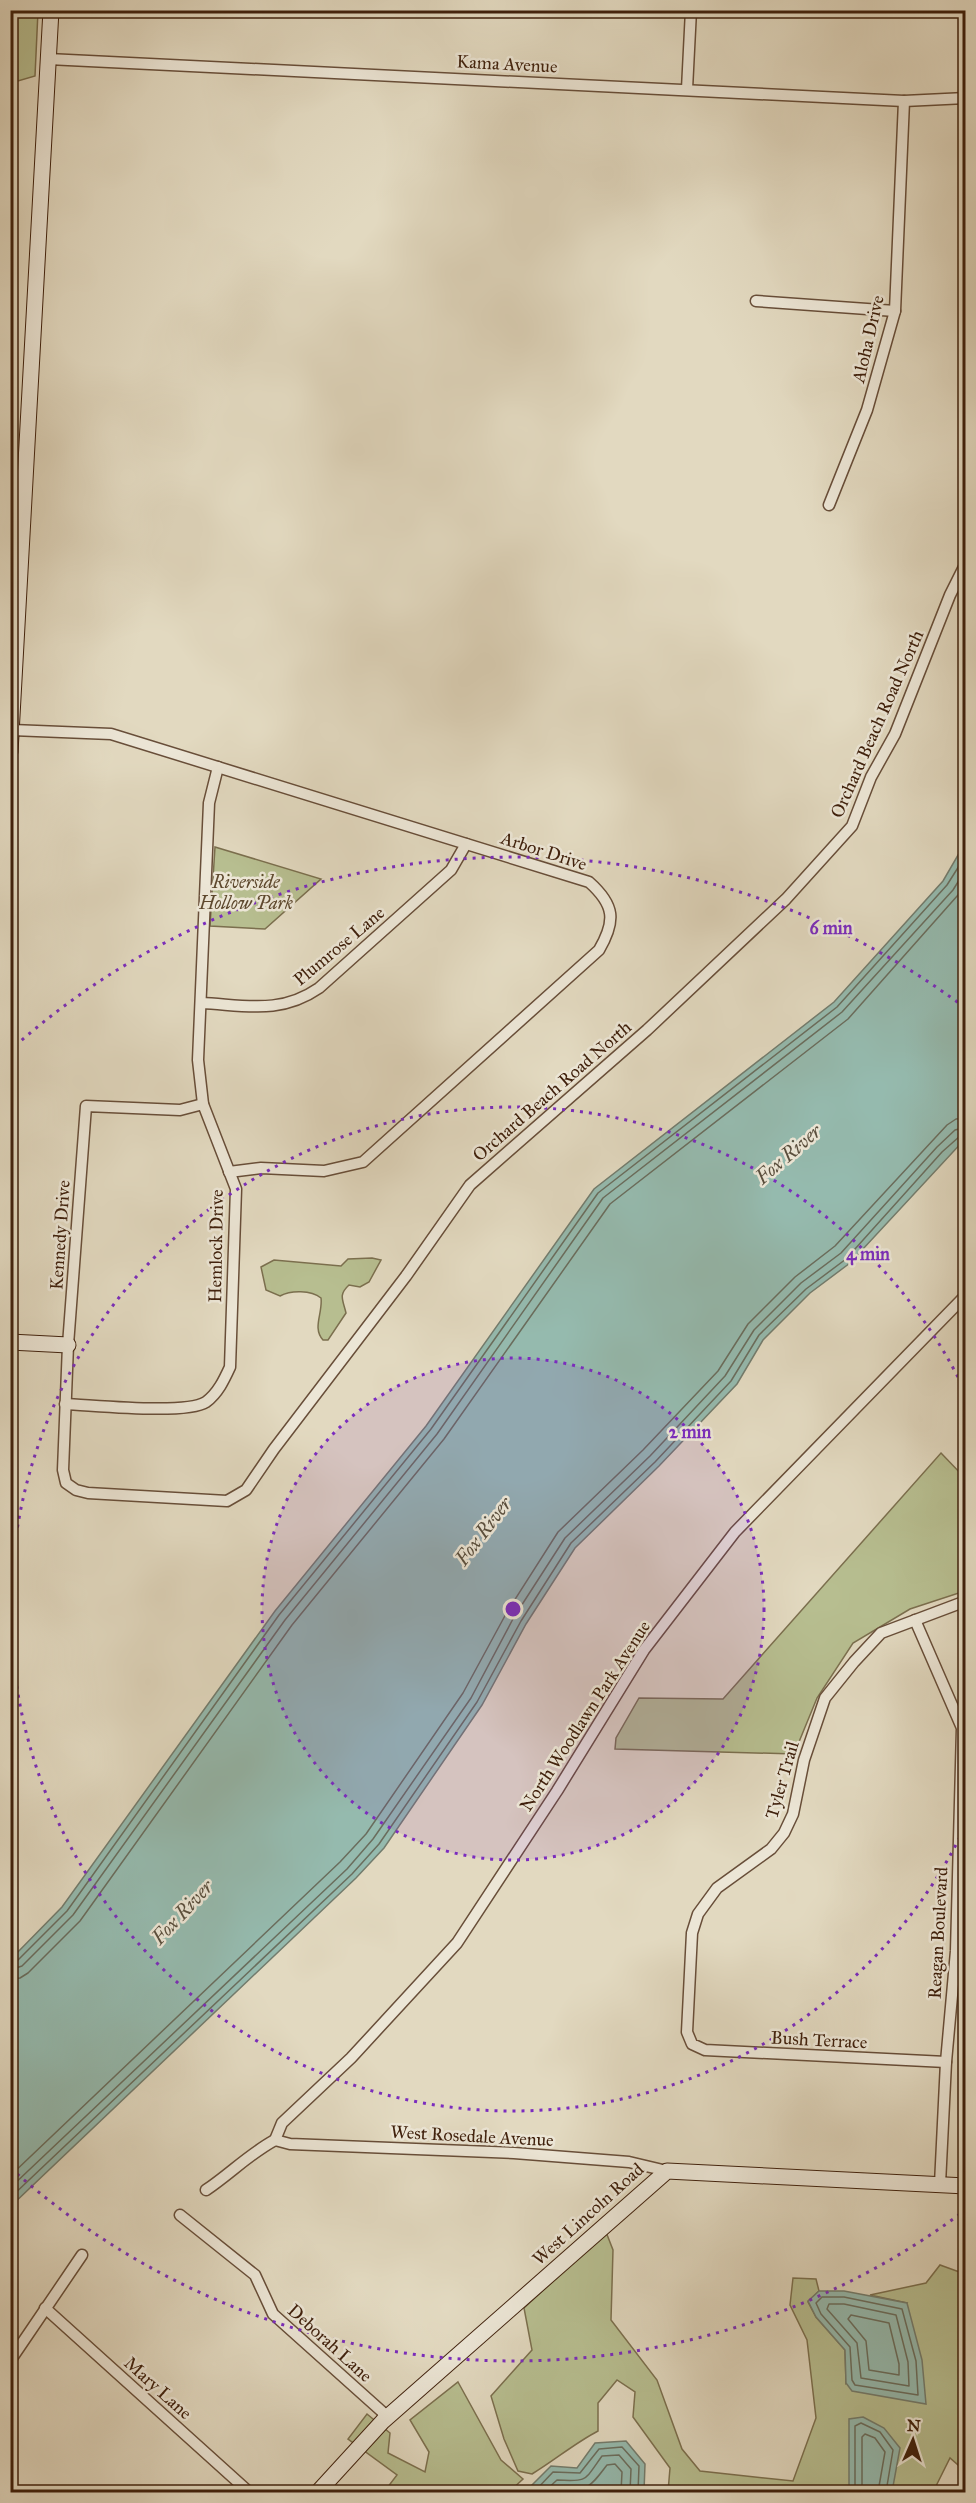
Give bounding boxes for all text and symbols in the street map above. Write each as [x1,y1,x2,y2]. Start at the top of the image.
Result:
street label: Kama Avenue [456,50,558,78]
street label: Aloha Drive [847,293,889,386]
street label: Orchard Beach Road North [826,627,928,821]
street label: Arbor Drive [497,826,590,875]
park label: Riverside Hollow Park [198,871,293,914]
street label: Plumrose Lane [289,902,389,990]
text: 6 min [810,917,853,939]
street label: Orchard Beach Road North [468,1016,636,1166]
water label: Fox River [749,1118,827,1190]
street label: Kennedy Drive [45,1179,75,1291]
street label: Hemlock Drive [204,1189,228,1303]
text: 4 min [846,1243,890,1266]
text: 2 min [669,1421,712,1443]
water label: Fox River [449,1491,517,1571]
centre of rings [503,1599,523,1619]
street label: North Woodlawn Park Avenue [515,1616,655,1816]
street label: Tyler Trail [760,1739,804,1821]
street label: Reagan Boulevard [924,1866,953,2000]
water label: Fox River [145,1874,219,1950]
street label: Bush Terrace [770,2026,868,2054]
street label: West Rosedale Avenue [390,2121,554,2151]
street label: West Lincoln Road [528,2158,648,2270]
street label: Deborah Lane [283,2299,377,2387]
street label: Mary Lane [120,2352,196,2424]
north arrow [883,2410,943,2470]
text: N [906,2416,921,2435]

